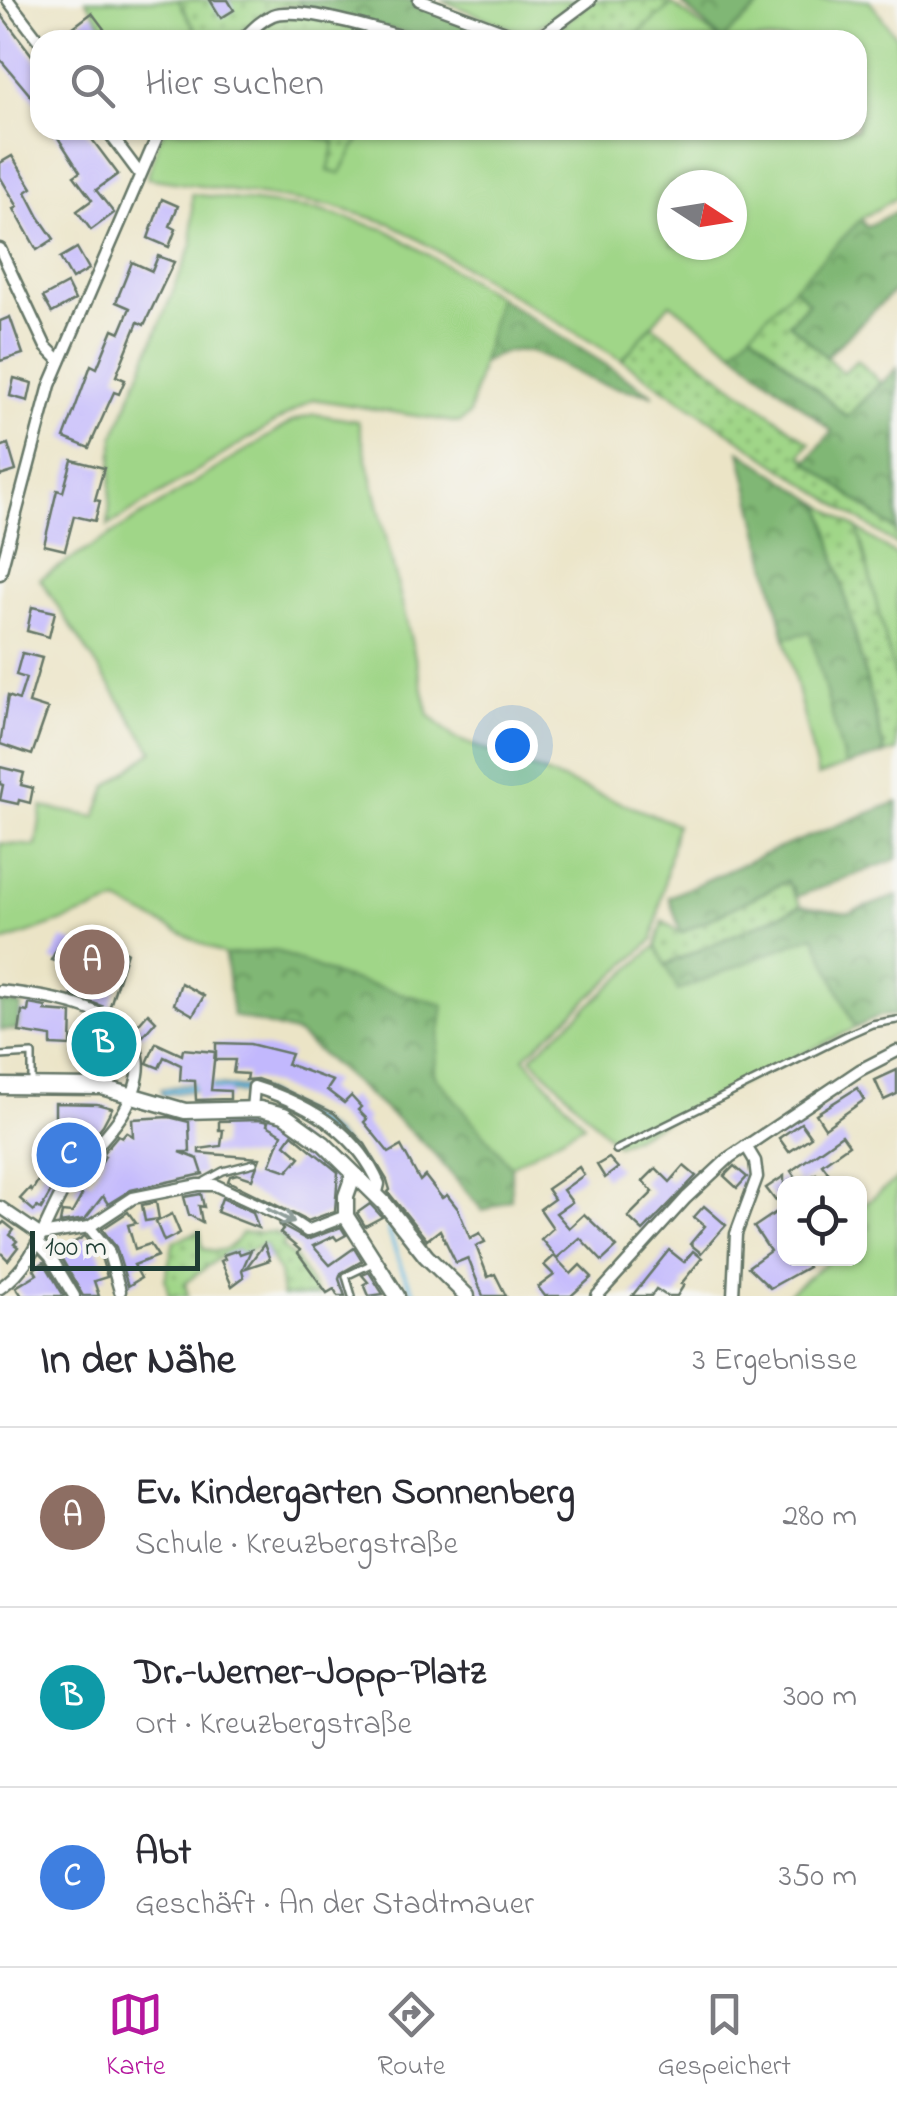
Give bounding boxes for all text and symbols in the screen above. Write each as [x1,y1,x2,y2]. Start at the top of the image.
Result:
search box [30,30,867,140]
text: Hier suchen [145,57,324,113]
icon: search [65,58,120,113]
north arrow [657,170,747,260]
your location [487,720,538,771]
pin: A [59,924,124,1000]
pin: B [72,1006,136,1082]
pin: C [36,1118,102,1192]
map controls [777,1176,867,1266]
button: locate [777,1176,867,1266]
one-way arrow [266,1207,296,1226]
scale bar [30,1226,200,1270]
text: 100 m [45,1228,107,1269]
text: In der Nähe [40,1331,235,1392]
text: 3 Ergebnisse [692,1338,857,1385]
text: Ev. Kindergarten Sonnenberg [135,1466,575,1522]
text: A [63,1494,82,1541]
text: 280 m [782,1494,857,1541]
text: Schule · Kreuzbergstraße [135,1522,458,1569]
text: Dr.-Werner-Jopp-Platz [135,1646,486,1702]
text: B [62,1674,83,1721]
text: 300 m [783,1674,857,1721]
text: Ort · Kreuzbergstraße [135,1702,412,1749]
text: Abt [135,1826,191,1882]
text: C [64,1854,81,1901]
text: 350 m [779,1854,857,1901]
text: Geschäft · An der Stadtmauer [135,1882,534,1929]
tab: Karte [106,1987,165,2088]
tab: Route [377,1987,445,2088]
tab: Gespeichert [657,1987,791,2088]

